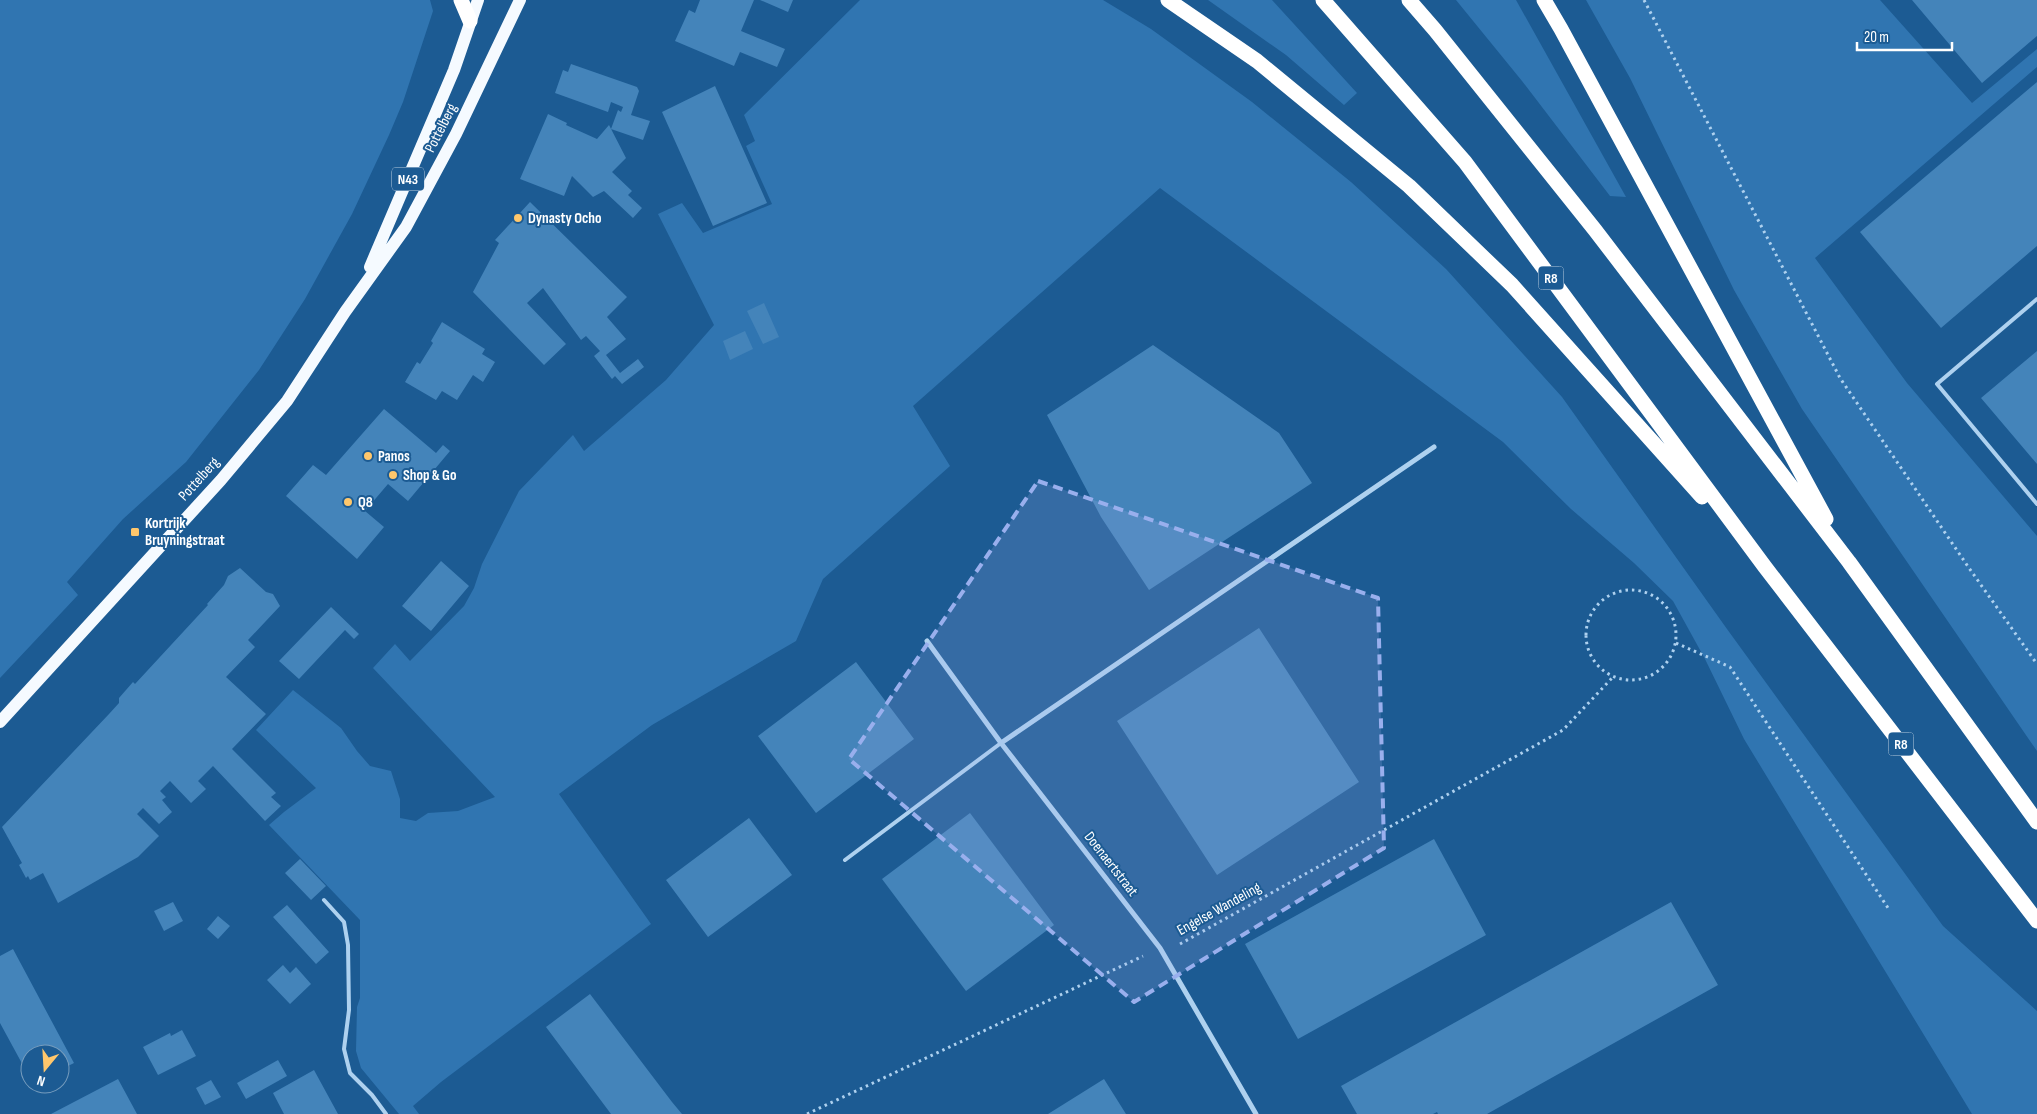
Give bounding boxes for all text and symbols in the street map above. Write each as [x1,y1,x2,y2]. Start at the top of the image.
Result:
scale bar [1857,20,1952,52]
text: 20 m [1864,28,1889,47]
street label: Pottelberg [421,100,461,156]
road number: N43 [392,168,424,190]
place label: Dynasty Ocho [528,209,602,228]
marker: Dynasty Ocho [512,212,524,224]
road number: R8 [1538,266,1564,290]
place label: Panos [378,447,410,466]
marker: Panos [362,450,374,462]
street label: Pottelberg [174,453,224,505]
place label: Shop & Go [403,466,457,485]
marker: Shop & Go [387,469,399,481]
place label: Q8 [358,493,373,512]
marker: Q8 [342,496,354,508]
place label: Kortrijk Bruyningstraat [145,514,225,550]
marker: Kortrijk Bruyningstraat [129,526,141,538]
road number: R8 [1888,732,1914,756]
street label: Doenaertstraat [1080,828,1142,901]
street label: Engelse Wandeling [1174,878,1264,940]
north arrow [20,1044,70,1094]
text: N [35,1072,47,1090]

